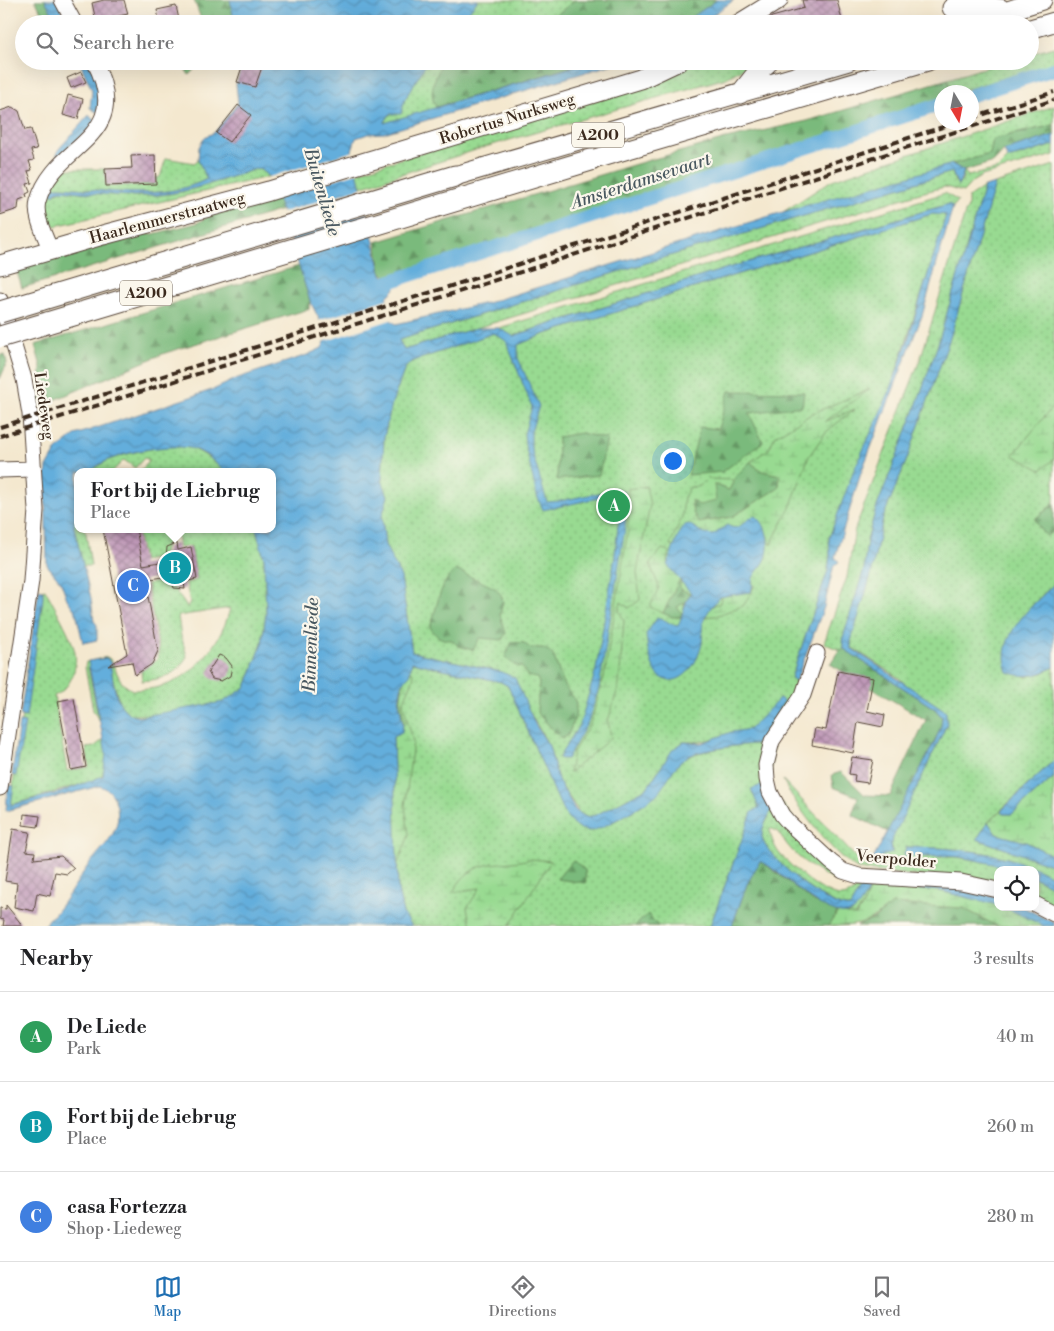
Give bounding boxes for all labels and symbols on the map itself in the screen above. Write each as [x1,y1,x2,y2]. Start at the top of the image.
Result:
north arrow [934,85,979,130]
street label: Robertus Nurksweg [437,89,578,149]
road number: A200 [572,122,624,148]
water label: Buitenliede [298,144,346,239]
water label: Amsterdamsevaart [566,147,715,215]
street label: Haarlemmerstraatweg [87,187,248,248]
road number: A200 [120,280,172,306]
street label: Liedeweg [29,371,59,442]
your location [660,448,686,474]
pin: A [598,487,630,525]
pin: B [159,549,191,587]
pin: C [117,567,149,605]
water label: Binnenliede [298,597,324,694]
street label: Veerpolder [854,845,937,872]

